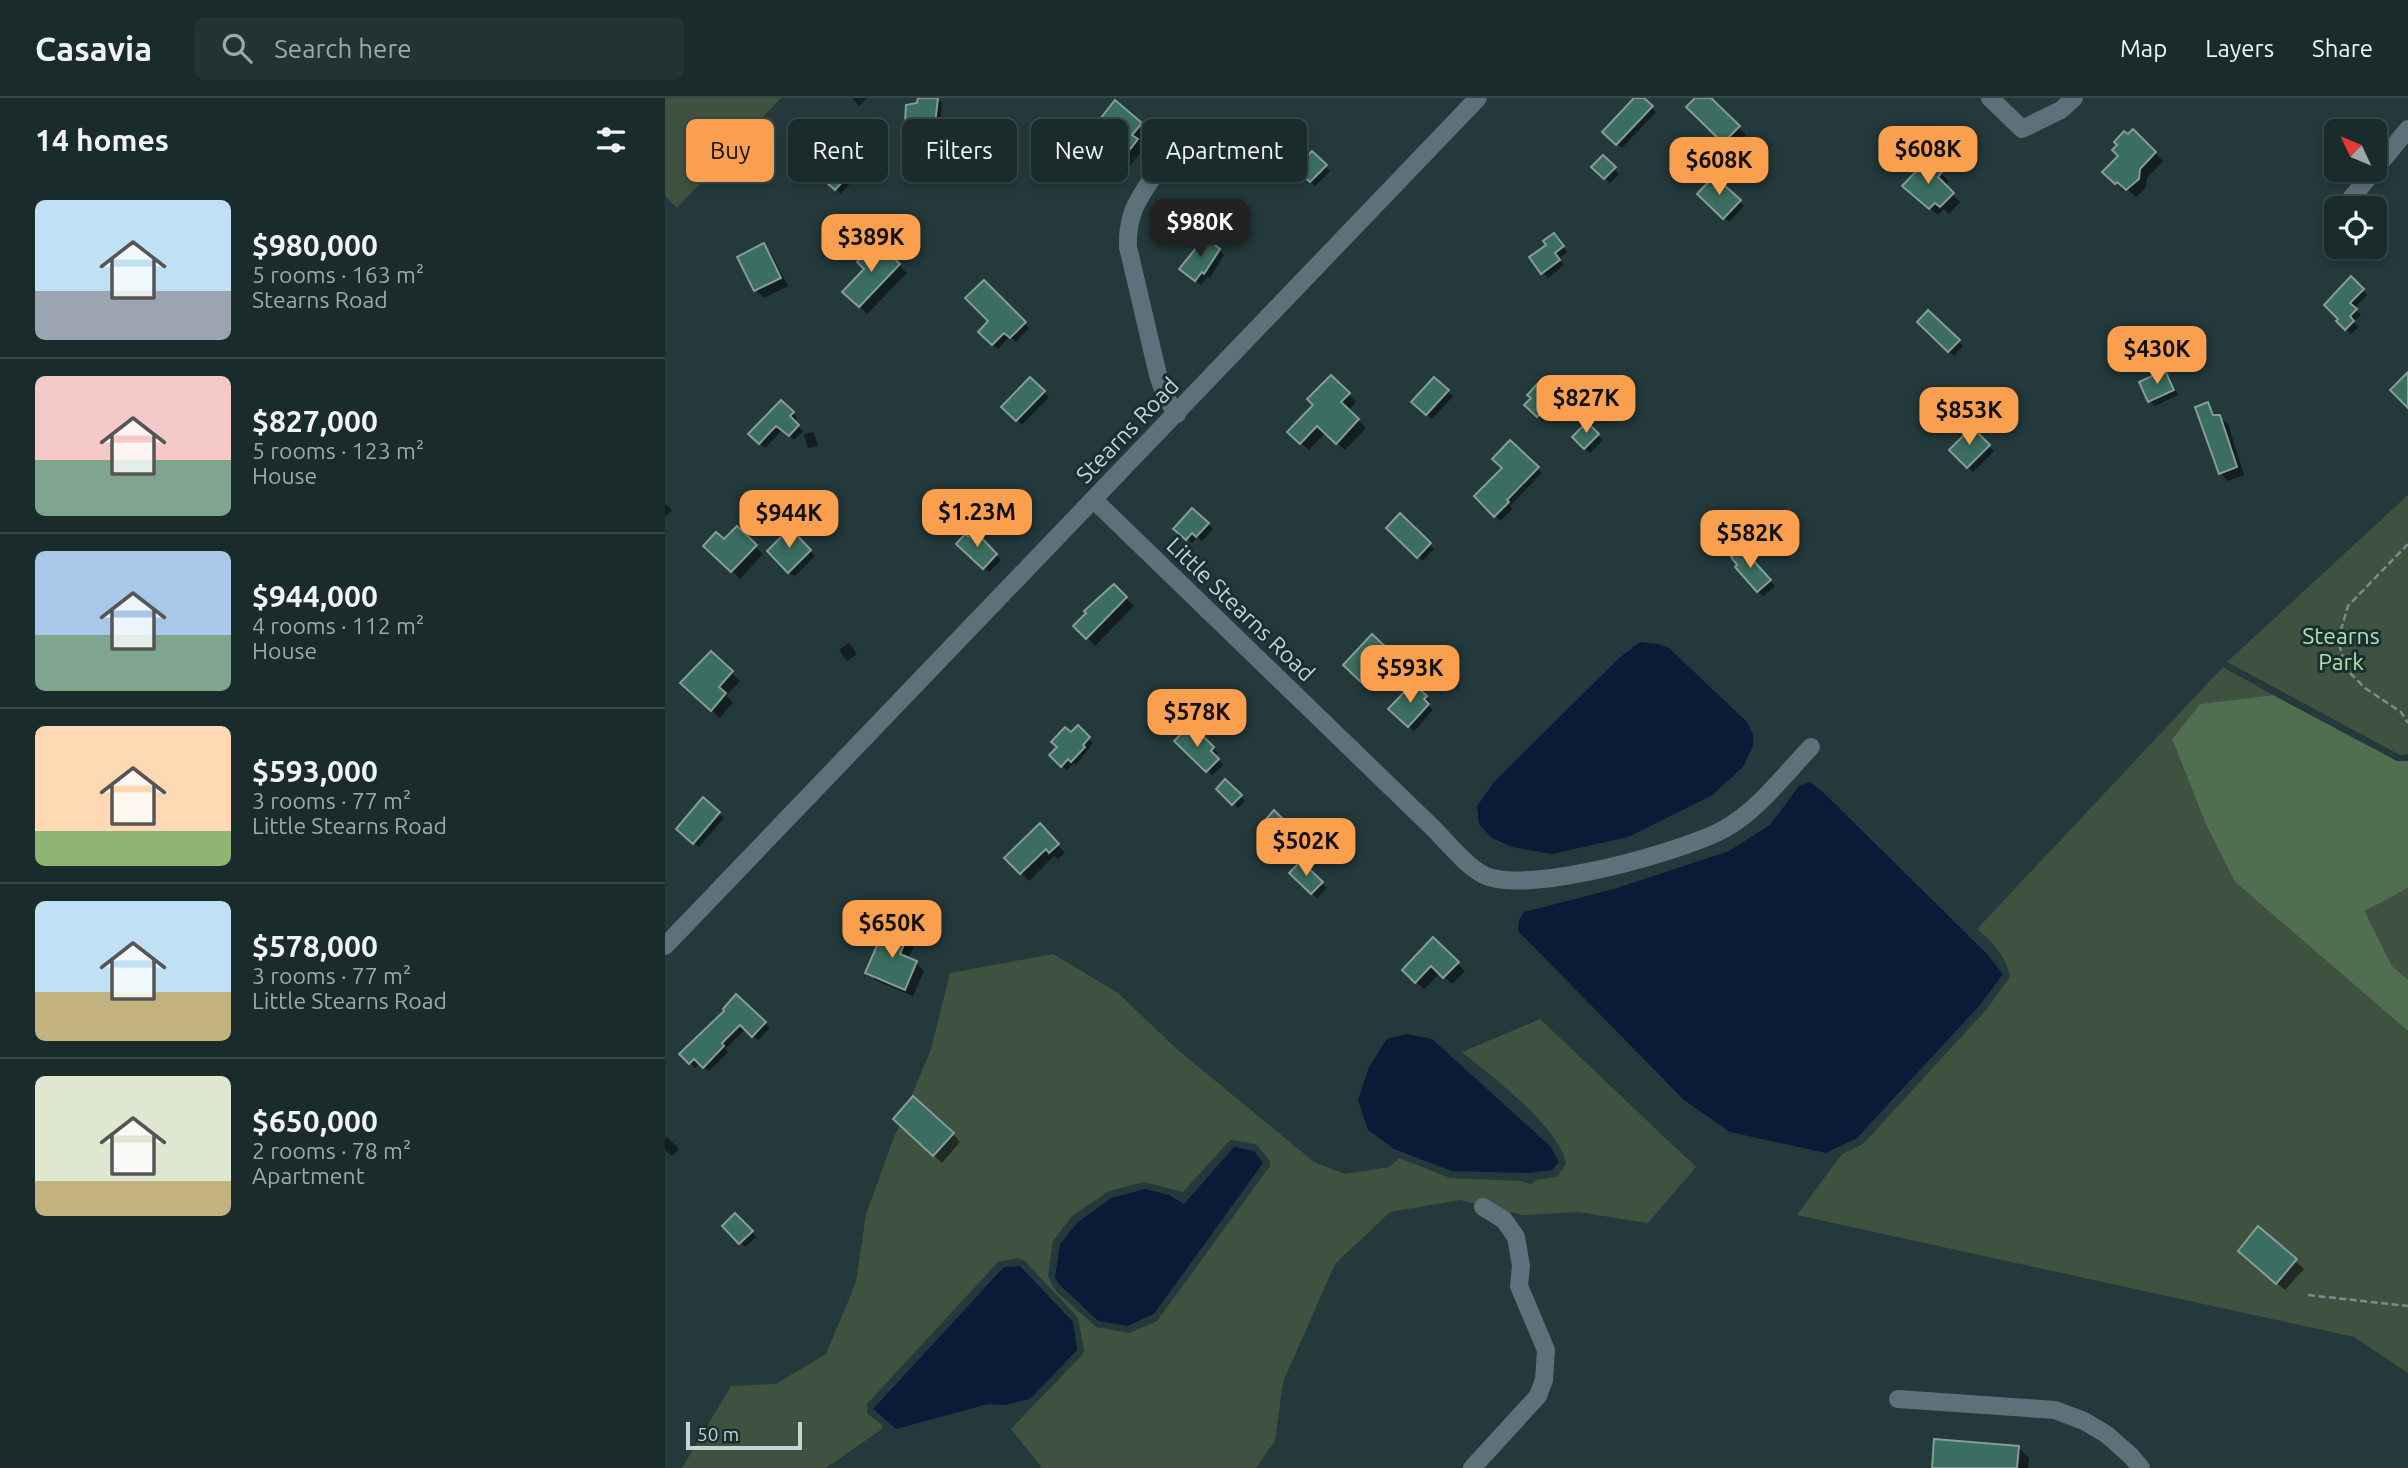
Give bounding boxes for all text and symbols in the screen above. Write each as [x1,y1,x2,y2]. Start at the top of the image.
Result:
search box [194,17,684,80]
icon: search [218,29,256,67]
text: Casavia [35,30,152,67]
text: Search here [274,34,412,63]
text: Map [2120,35,2167,62]
text: Layers [2205,35,2274,62]
text: Share [2312,35,2373,62]
chip: Buy [686,119,774,182]
chip: Rent [788,119,888,182]
chip: Filters [902,119,1017,182]
chip: New [1031,119,1128,182]
chip: Apartment [1142,119,1307,182]
north arrow [2324,119,2387,182]
map controls [2324,119,2387,259]
icon: filters [592,121,630,159]
text: 14 homes [35,123,169,157]
pin: $608K [1879,126,1977,186]
text: $608K [1894,136,1962,161]
pin: $608K [1670,138,1768,197]
text: $608K [1685,147,1753,172]
button: locate [2324,196,2387,259]
pin: $980K [1151,200,1249,259]
text: $980K [1166,209,1234,234]
pin: $389K [822,214,920,274]
text: $389K [837,224,905,249]
icon: home [91,228,175,312]
text: $980,000 [252,228,378,262]
text: 5 rooms · 163 m² [252,262,424,287]
text: Stearns Road [252,287,388,312]
pin: $430K [2108,327,2206,386]
text: $430K [2123,336,2191,361]
street label: Stearns Road [1071,373,1183,487]
pin: $827K [1537,376,1635,435]
text: $827K [1552,385,1620,410]
pin: $853K [1920,388,2018,447]
text: $853K [1935,397,2003,422]
icon: home [91,404,175,488]
text: $827,000 [252,404,378,438]
text: 5 rooms · 123 m² [252,438,424,463]
text: House [252,463,317,488]
pin: $944K [740,490,838,550]
pin: $1.23M [920,490,1034,549]
text: $1.23M [938,499,1016,524]
text: $944K [755,500,823,525]
pin: $582K [1701,510,1799,570]
text: $582K [1716,520,1784,545]
street label: Little Stearns Road [1162,532,1320,686]
icon: home [91,579,175,663]
text: $944,000 [252,579,378,613]
text: 4 rooms · 112 m² [252,613,424,638]
park label: Stearns Park [2302,623,2380,674]
text: House [252,638,317,663]
pin: $593K [1361,646,1459,705]
text: $593K [1376,655,1444,680]
pin: $578K [1148,690,1246,749]
text: $578K [1163,699,1231,724]
icon: home [91,754,175,838]
text: $593,000 [252,754,378,788]
text: 3 rooms · 77 m² [252,788,411,813]
text: Little Stearns Road [252,813,447,838]
pin: $502K [1257,818,1355,878]
text: $502K [1272,828,1340,853]
pin: $650K [843,900,941,960]
text: $650K [858,910,926,935]
icon: home [91,929,175,1013]
text: $578,000 [252,929,378,963]
text: 3 rooms · 77 m² [252,963,411,988]
text: Little Stearns Road [252,988,447,1013]
icon: home [91,1104,175,1188]
text: $650,000 [252,1104,378,1138]
text: 2 rooms · 78 m² [252,1138,411,1163]
text: Apartment [252,1163,365,1188]
scale bar [686,1419,801,1451]
text: 50 m [697,1423,739,1445]

